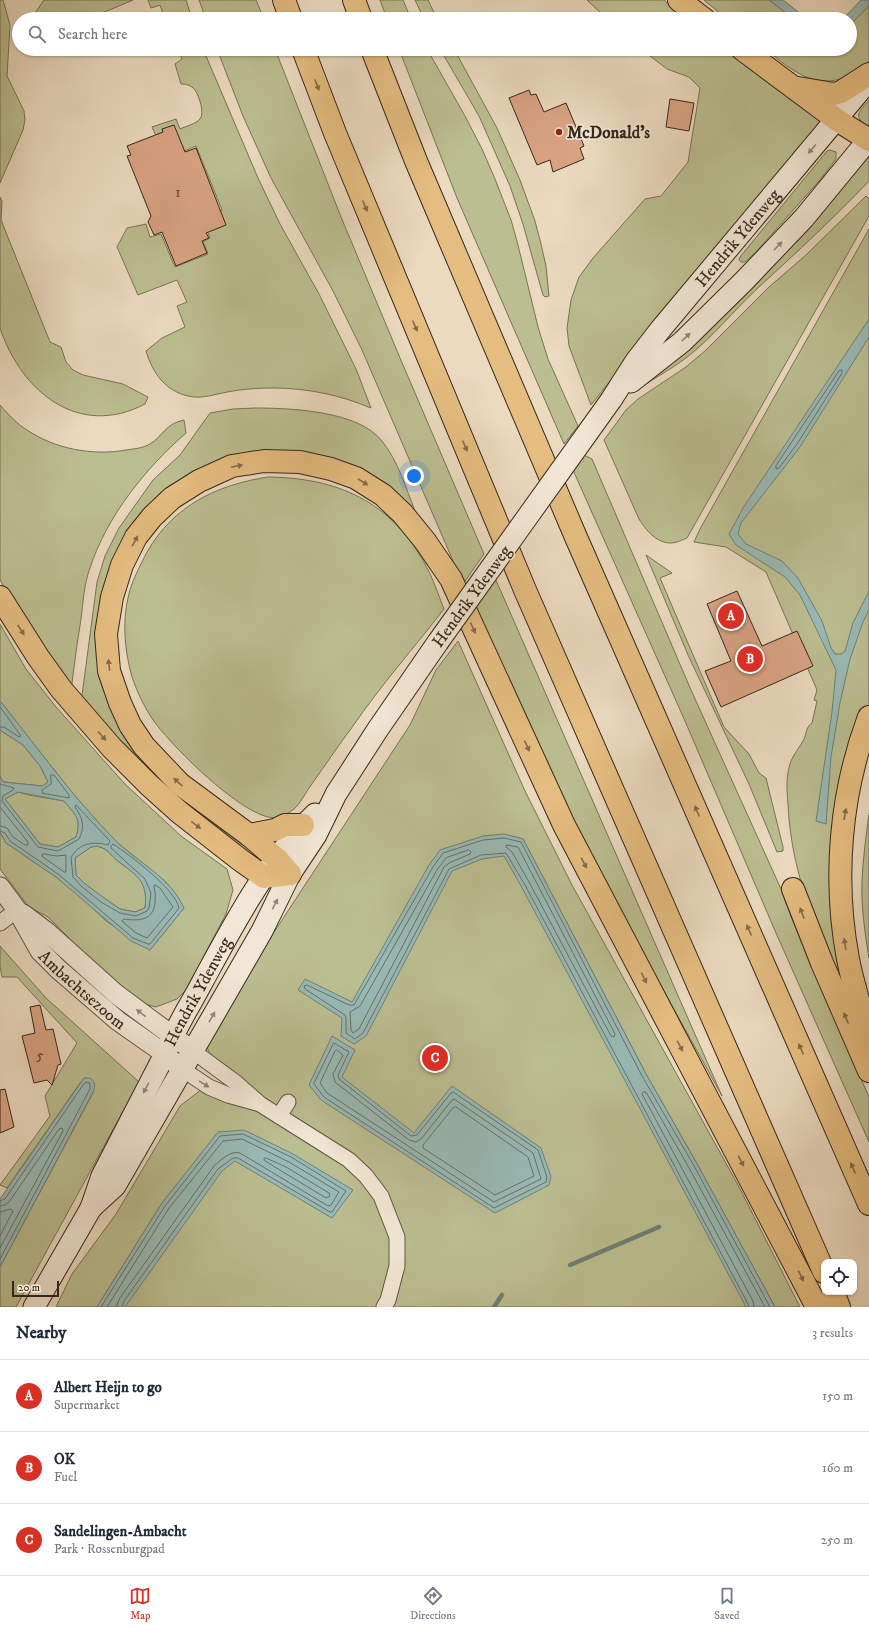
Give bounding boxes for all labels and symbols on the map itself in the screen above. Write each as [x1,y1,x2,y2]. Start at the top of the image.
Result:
one-way arrow [314,80,320,92]
place label: McDonald's [567,122,650,144]
marker: McDonald's [554,127,564,137]
one-way arrow [807,144,816,155]
house number: 1 [175,183,181,202]
street label: Hendrik Ydenweg [691,184,786,292]
one-way arrow [362,200,369,212]
one-way arrow [774,241,783,251]
one-way arrow [412,320,419,332]
one-way arrow [681,333,691,342]
one-way arrow [463,440,469,452]
one-way arrow [231,462,243,468]
your location [404,466,424,486]
one-way arrow [358,478,368,486]
one-way arrow [131,535,138,547]
street label: Hendrik Ydenweg [427,540,517,652]
pin: A [718,601,744,631]
one-way arrow [470,622,476,633]
one-way arrow [17,624,24,636]
pin: B [737,644,763,674]
one-way arrow [106,659,112,671]
one-way arrow [97,731,106,741]
one-way arrow [524,740,530,752]
one-way arrow [173,777,183,787]
one-way arrow [693,805,700,817]
one-way arrow [842,808,848,821]
one-way arrow [190,821,201,830]
one-way arrow [581,857,587,869]
one-way arrow [272,898,279,910]
one-way arrow [799,907,805,919]
one-way arrow [746,924,752,936]
street label: Hendrik Ydenweg [160,933,237,1050]
one-way arrow [842,938,848,950]
street label: Ambachtsezoom [33,946,130,1035]
one-way arrow [641,972,647,984]
one-way arrow [135,1009,146,1017]
one-way arrow [209,1012,216,1023]
one-way arrow [843,1013,849,1024]
one-way arrow [676,1040,683,1052]
pin: C [422,1043,448,1073]
one-way arrow [798,1043,804,1055]
house number: 5 [36,1046,44,1065]
one-way arrow [198,1080,210,1087]
one-way arrow [143,1083,149,1094]
one-way arrow [738,1155,744,1167]
one-way arrow [850,1162,857,1174]
one-way arrow [798,1270,804,1282]
scale bar [12,1279,59,1298]

